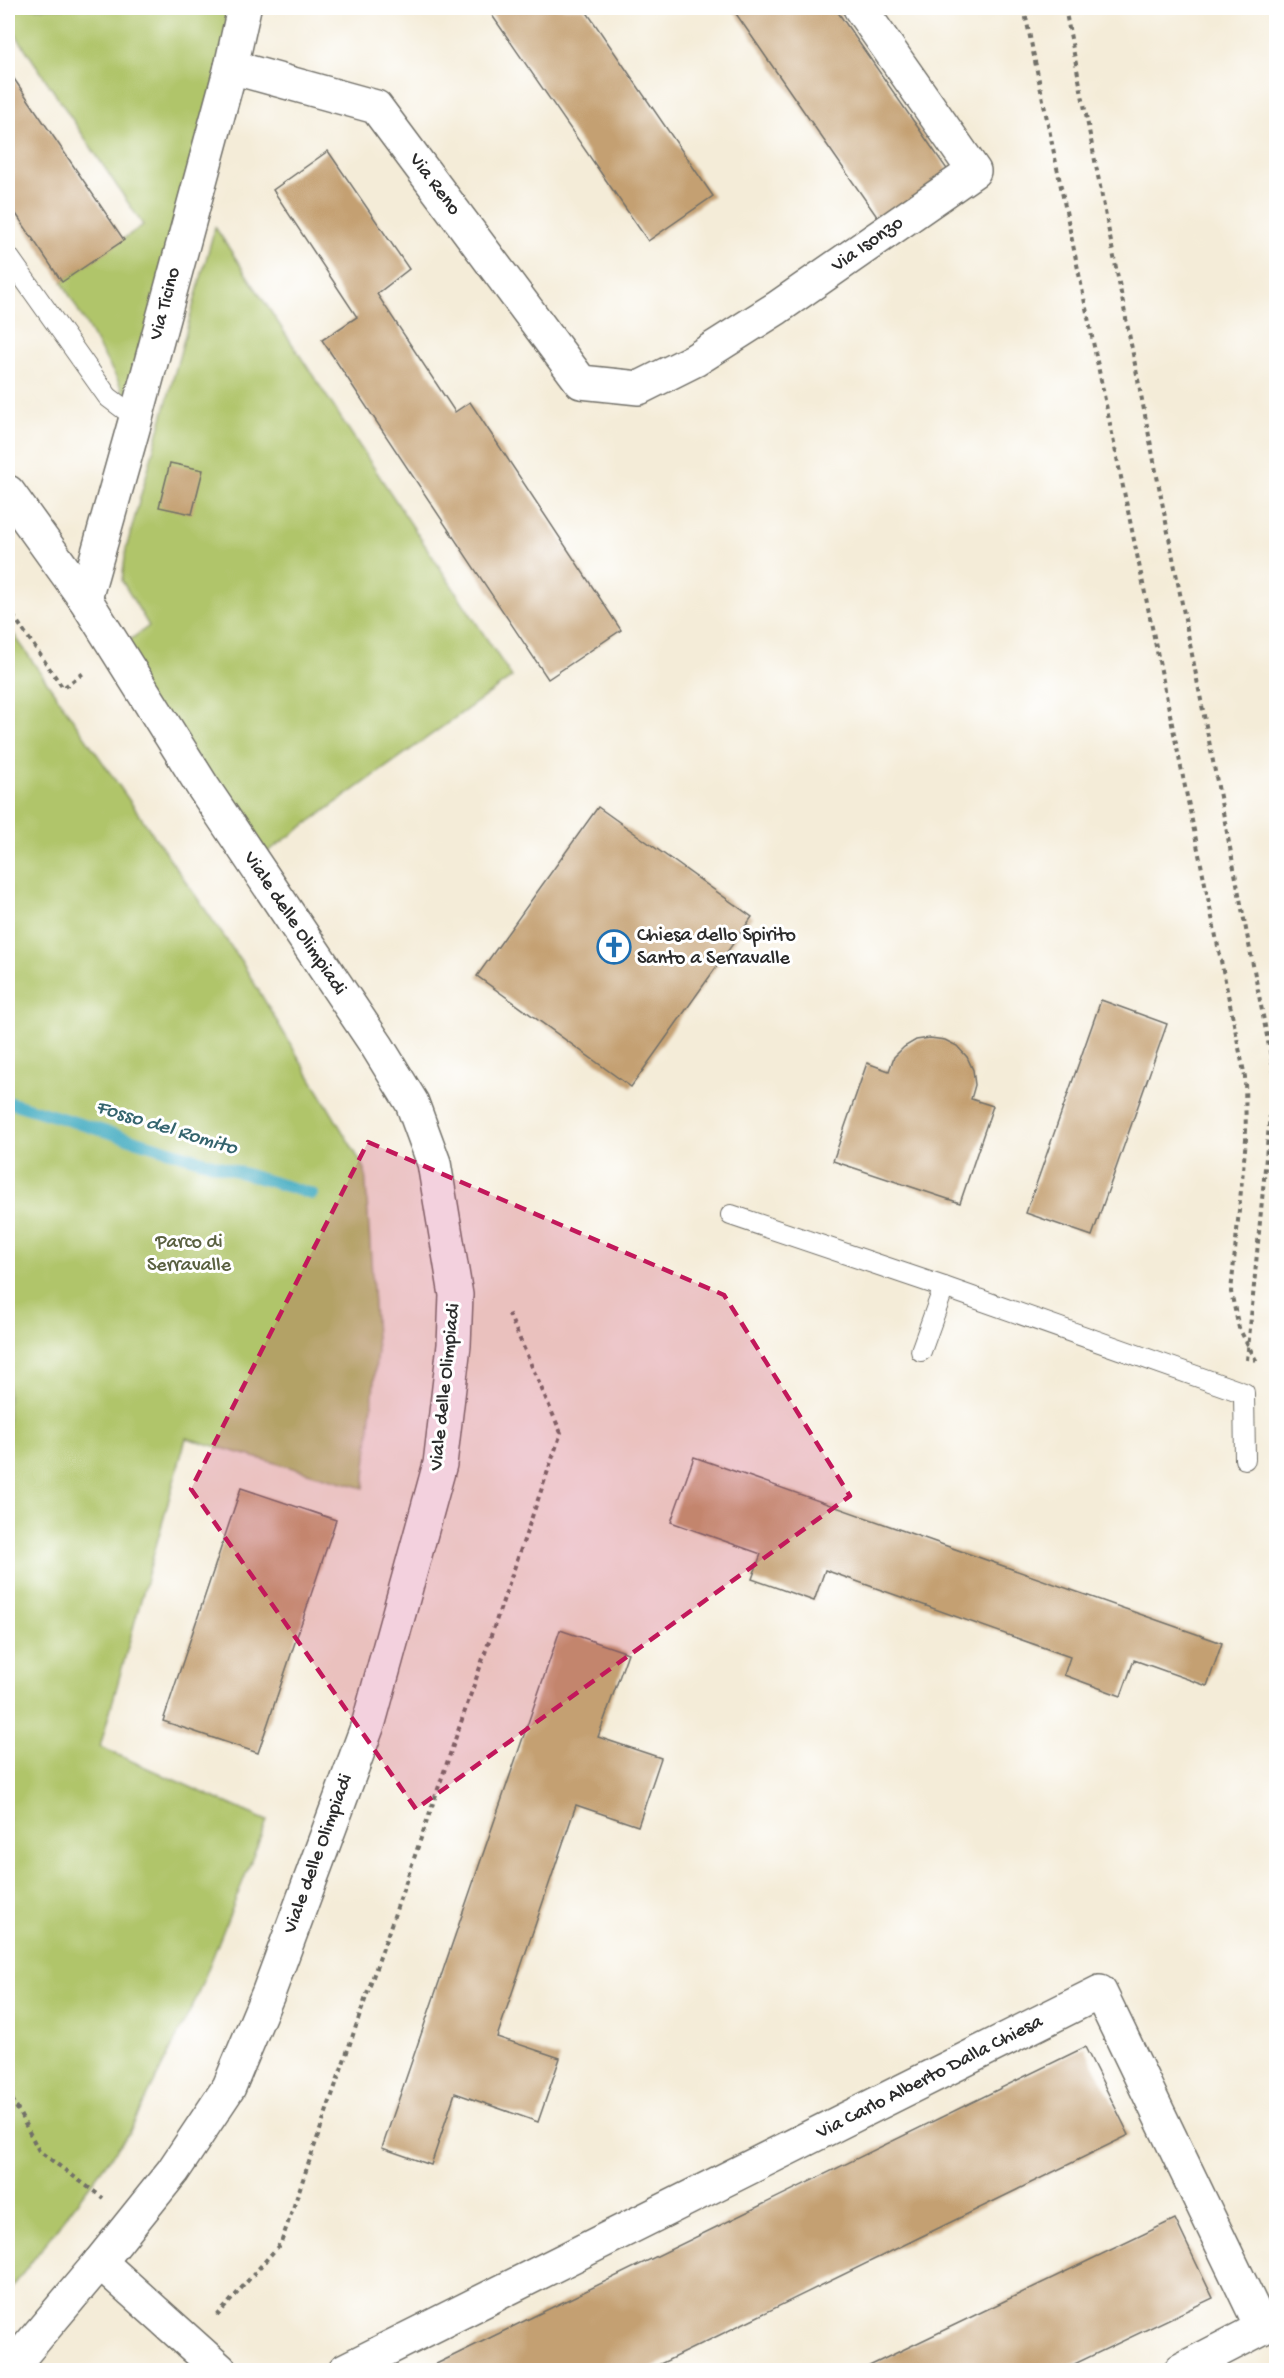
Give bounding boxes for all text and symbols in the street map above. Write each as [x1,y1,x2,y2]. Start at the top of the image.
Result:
street label: Via Reno [403,149,465,221]
street label: Via Isonzo [827,212,908,279]
street label: Via Ticino [145,265,187,344]
street label: Viale delle Olimpiadi [237,847,351,1000]
place label: Chiesa dello Spirito Santo a Serravalle [637,925,796,971]
church icon: Chiesa dello Spirito Santo a Serravalle [596,929,632,965]
water label: Fosso del Romito [92,1096,241,1163]
park label: Parco di Serravalle [147,1232,232,1278]
street label: Viale delle Olimpiadi [426,1302,466,1473]
street label: Viale delle Olimpiadi [279,1771,359,1938]
street label: Via Carlo Alberto Dalla Chiesa [812,2010,1048,2146]

